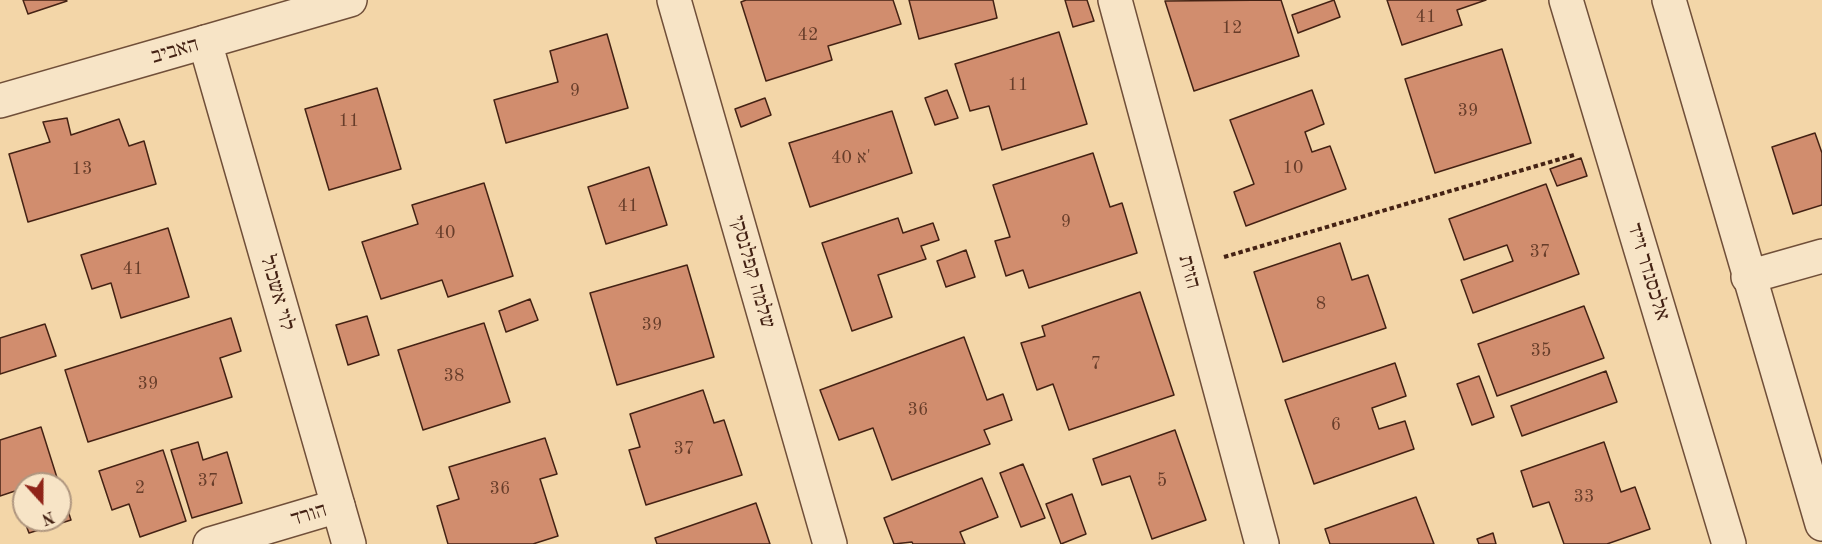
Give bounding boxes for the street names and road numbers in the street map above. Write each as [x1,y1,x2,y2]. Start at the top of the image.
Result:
street label: האביב [148,32,202,70]
street label: שלמה קפלנסקי [724,213,780,331]
street label: אלכסנדר זייד [1621,220,1675,324]
street label: לוי אשכול [254,252,300,334]
street label: הזית [1172,252,1206,292]
street label: הורד [288,498,330,532]

